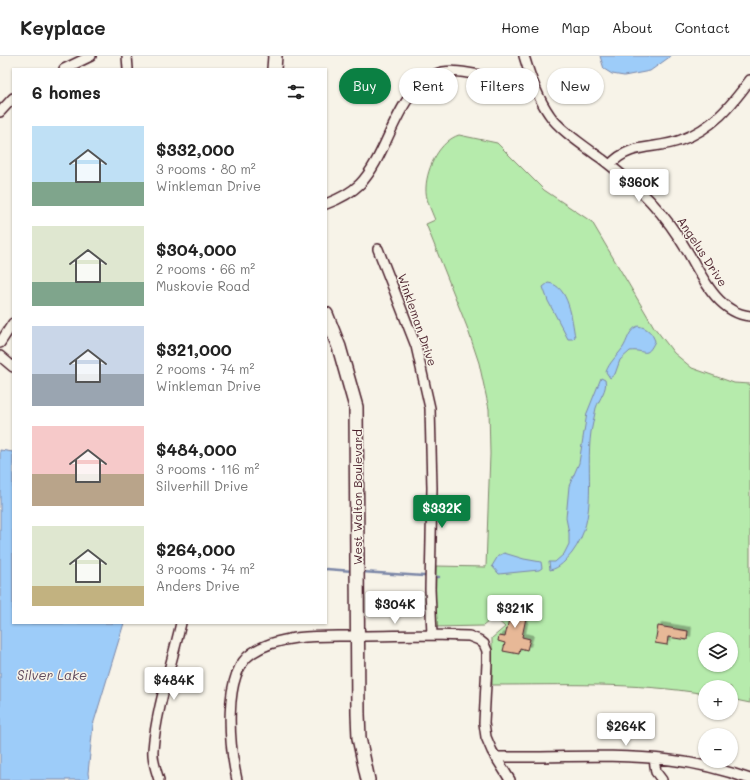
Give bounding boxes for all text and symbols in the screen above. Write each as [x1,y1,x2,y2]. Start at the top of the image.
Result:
text: Keyplace [20,15,106,40]
text: Home [501,18,539,37]
text: Map [561,18,590,37]
text: About [612,18,653,37]
text: Contact [675,18,730,37]
chip: Buy [339,68,391,104]
chip: Rent [399,68,458,104]
chip: Filters [466,68,539,104]
chip: New [547,68,604,104]
text: 6 homes [32,81,101,103]
icon: filters [285,81,307,103]
text: $332,000 [156,138,234,160]
icon: home [64,142,112,190]
text: 3 rooms · 80 m² [156,160,256,177]
pin: $360K [611,169,667,203]
text: $360K [619,173,659,190]
text: Winkleman Drive [156,177,261,194]
street label: Angelus Drive [674,213,731,289]
text: $304,000 [156,238,236,260]
icon: home [64,242,112,290]
text: 2 rooms · 66 m² [156,260,255,277]
street label: Winkleman Drive [395,271,441,368]
text: Muskovie Road [156,277,250,294]
text: $321,000 [156,338,232,360]
icon: home [64,342,112,390]
text: 2 rooms · 74 m² [156,360,254,377]
text: Winkleman Drive [156,377,261,394]
street label: West Walton Boulevard [349,429,365,565]
text: $484,000 [156,438,237,460]
icon: home [64,442,112,490]
text: 3 rooms · 116 m² [156,460,259,477]
text: Silverhill Drive [156,477,248,494]
pin: $332K [414,495,470,529]
text: $332K [422,499,462,516]
text: $264,000 [156,538,235,560]
icon: home [64,542,112,590]
text: 3 rooms · 74 m² [156,560,255,577]
text: Anders Drive [156,577,240,594]
pin: $304K [367,591,423,625]
text: $304K [375,595,416,612]
pin: $321K [487,595,543,629]
text: $321K [496,599,534,616]
map controls [698,632,738,768]
button: layers [698,632,738,672]
water label: Silver Lake [17,666,87,683]
pin: $484K [146,667,202,701]
text: $484K [153,671,195,688]
button: + [698,680,738,720]
pin: $264K [598,713,654,747]
text: $264K [606,717,646,734]
button: − [698,728,738,768]

